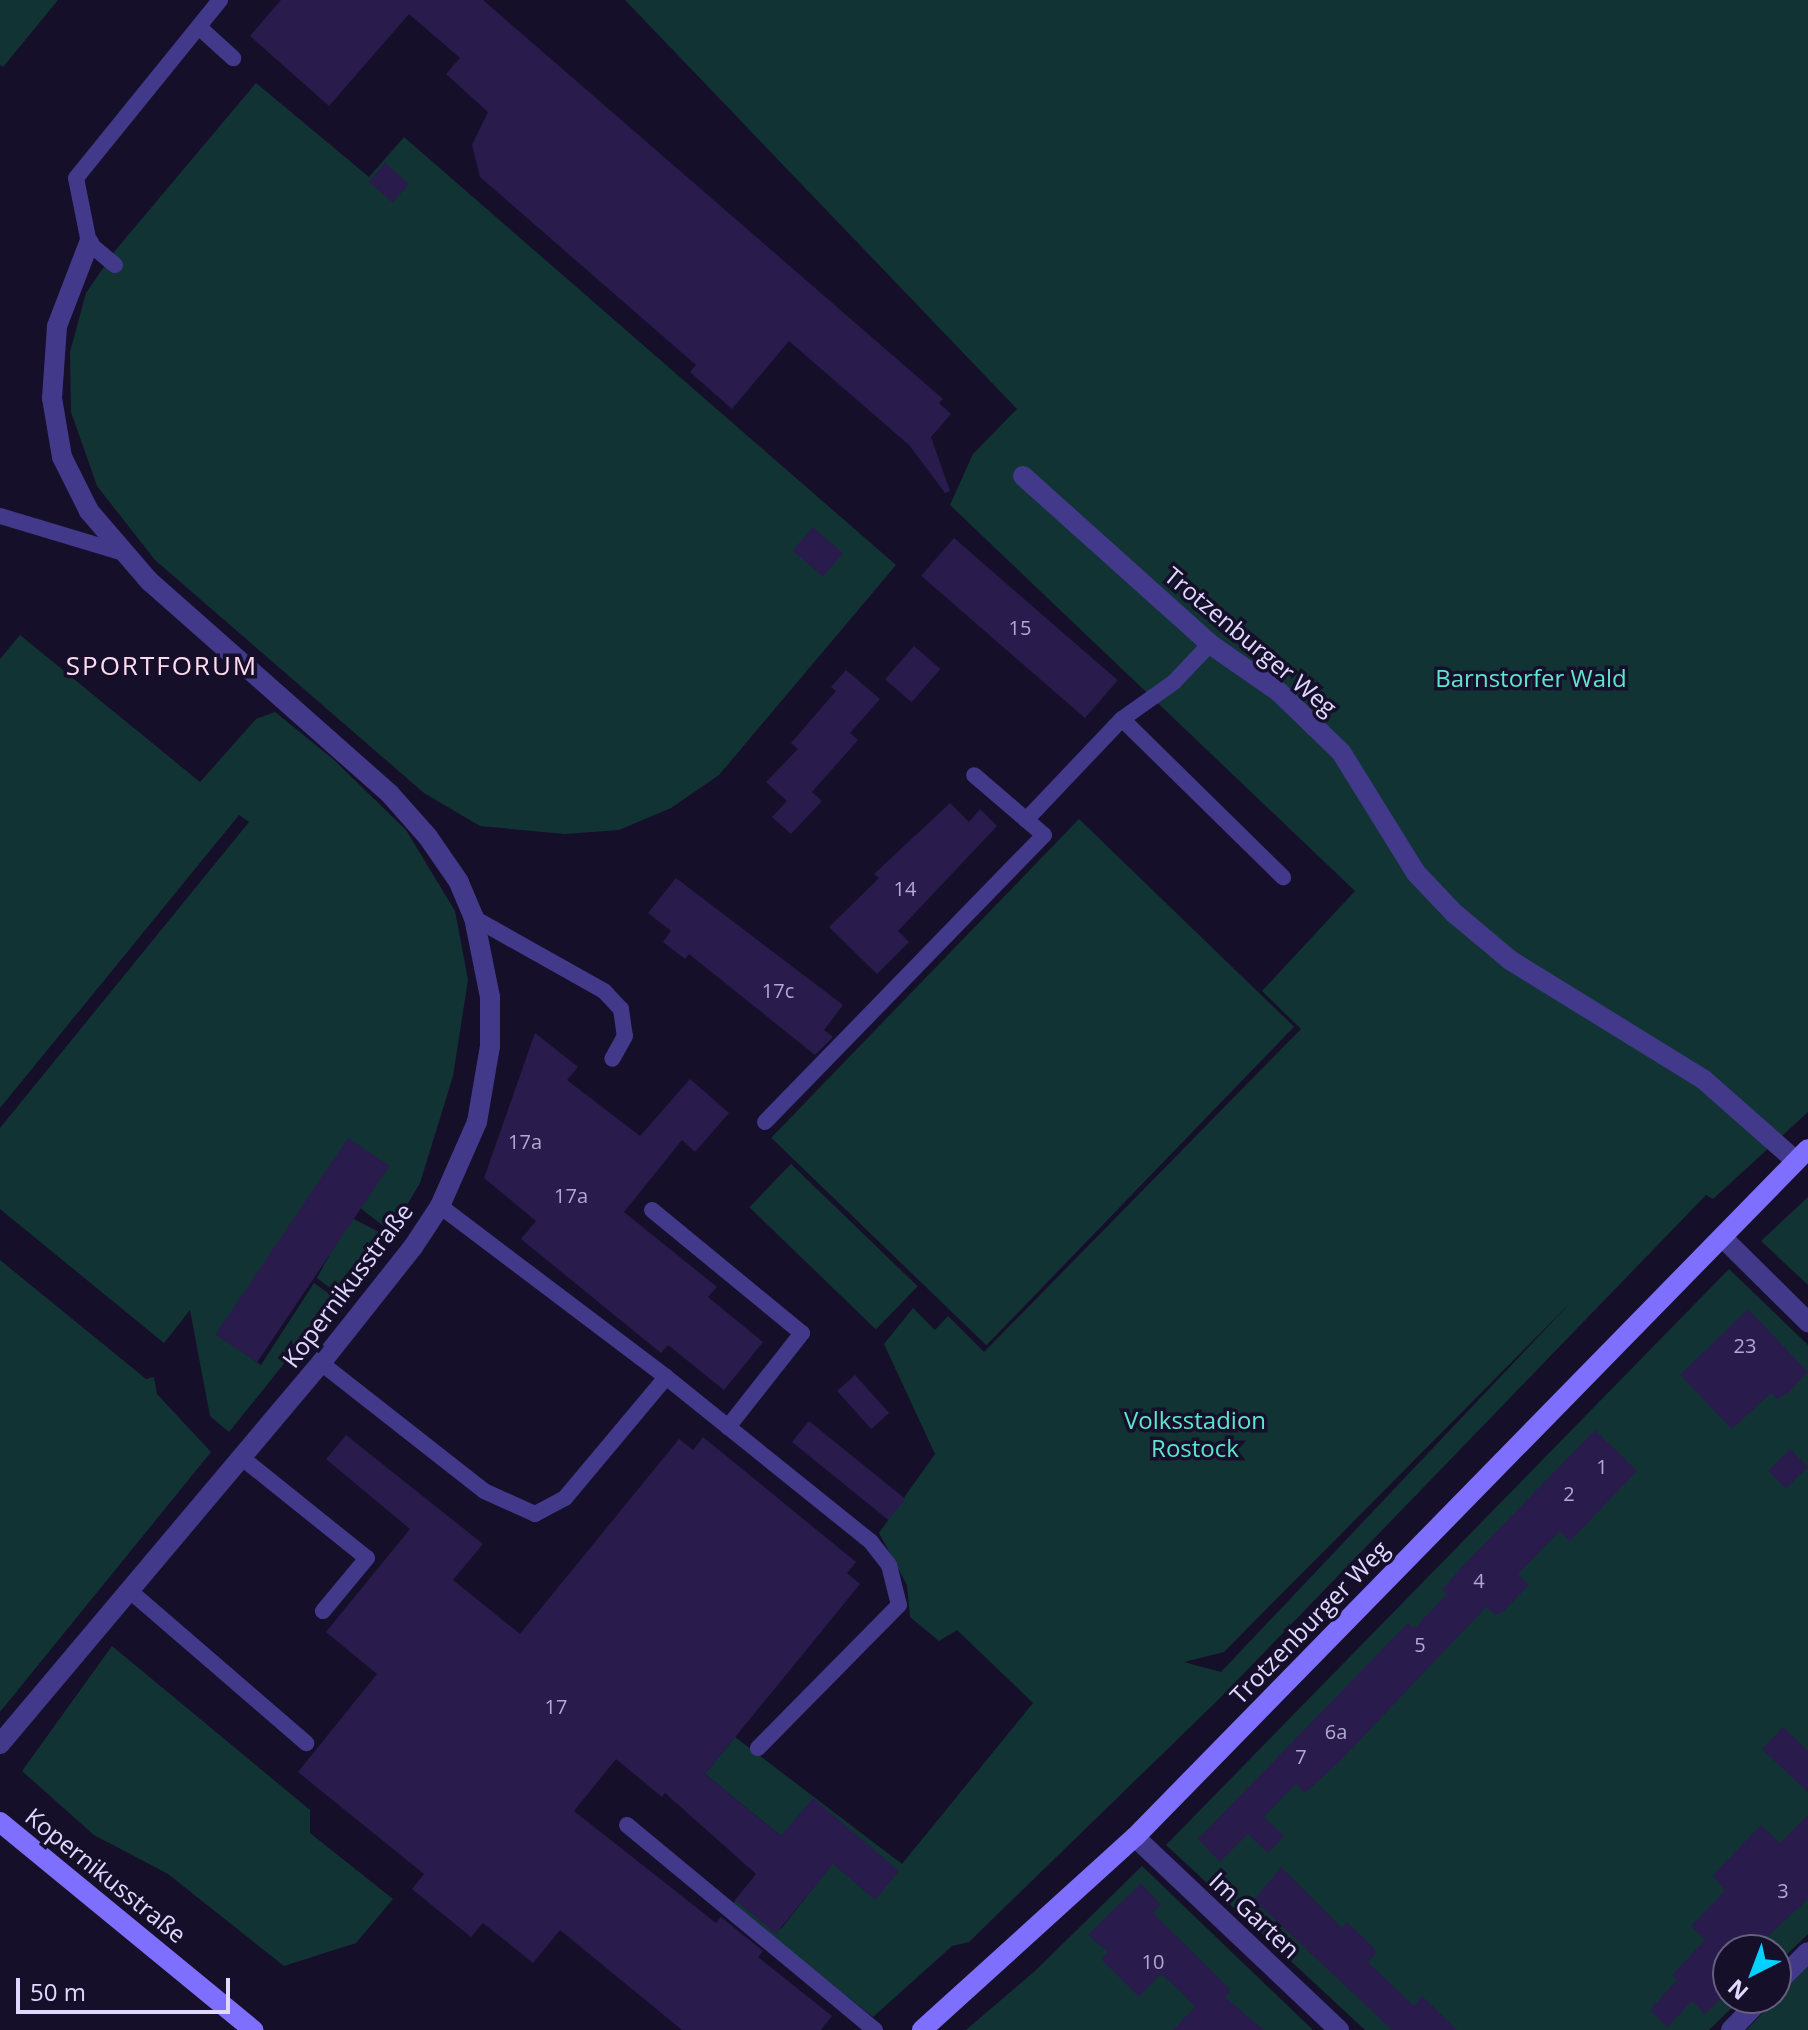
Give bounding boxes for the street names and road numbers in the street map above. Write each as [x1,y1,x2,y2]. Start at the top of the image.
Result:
street label: Trotzenburger Weg [1159,561,1343,721]
street label: Kopernikusstraße [276,1197,418,1373]
street label: Trotzenburger Weg [1224,1534,1394,1710]
street label: Kopernikusstraße [20,1801,192,1949]
street label: Im Garten [1204,1866,1306,1964]

